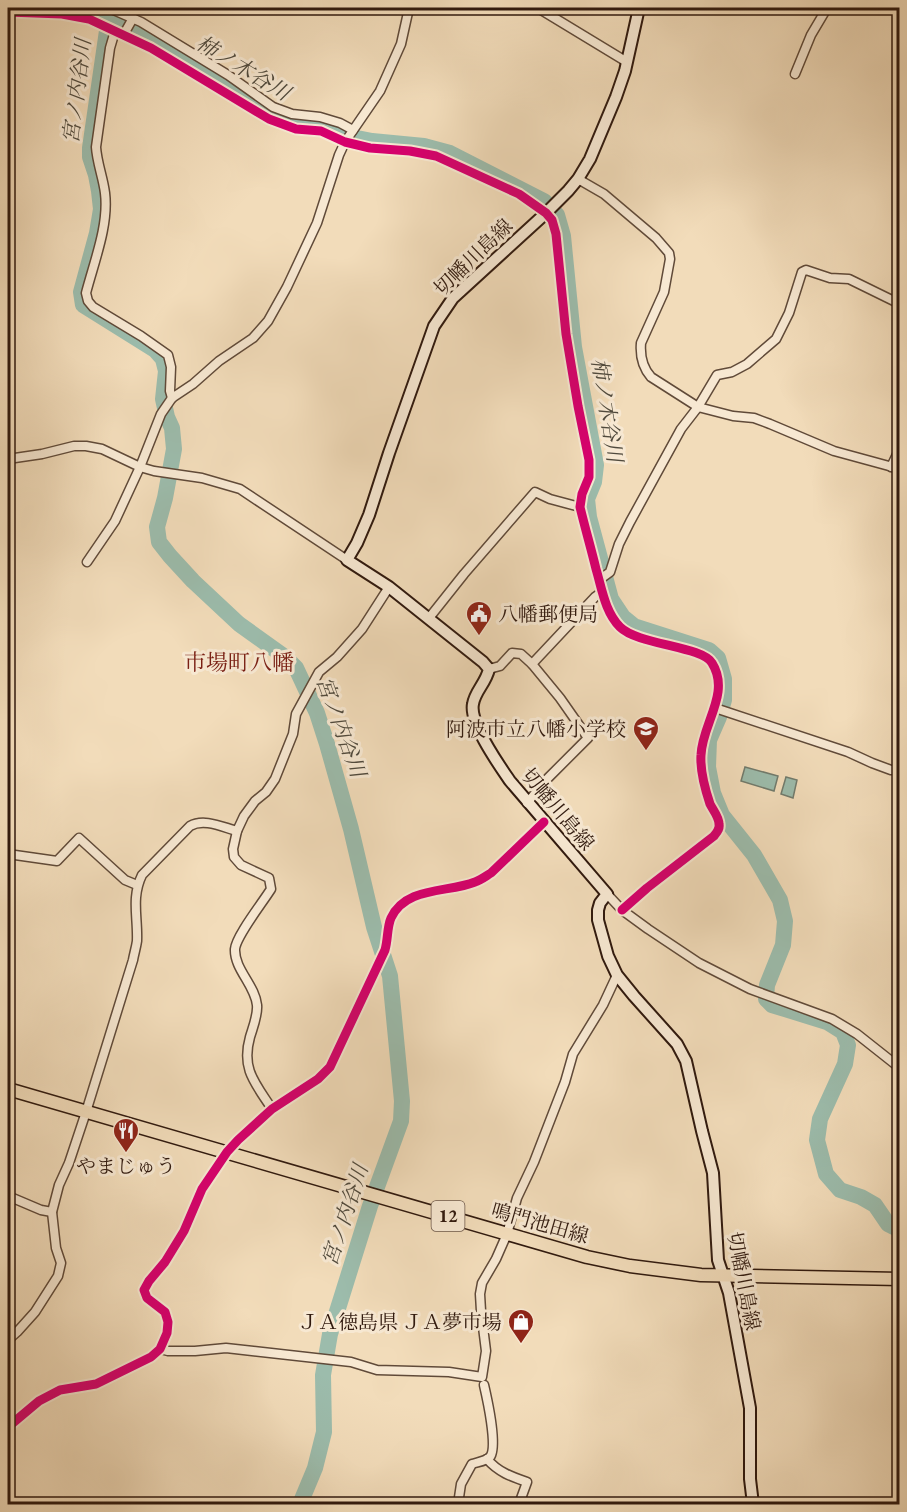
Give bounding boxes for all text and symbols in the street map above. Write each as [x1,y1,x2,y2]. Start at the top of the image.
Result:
water label: 柿ノ木谷川 [191,29,297,107]
water label: 宮ノ内谷川 [57,35,97,145]
street label: 切幡川島線 [428,213,518,301]
water label: 柿ノ木谷川 [586,356,629,466]
public building icon: 八幡郵便局 [464,599,494,637]
place label: 八幡郵便局 [498,601,598,627]
district label: 市場町八幡 [184,648,294,677]
water label: 宮ノ内谷川 [311,673,373,783]
school or university icon: 阿波市立八幡小学校 [631,714,661,752]
place label: 阿波市立八幡小学校 [446,716,626,742]
street label: 切幡川島線 [516,762,600,856]
restaurant icon: やまじゅう [111,1116,141,1154]
place label: やまじゅう [76,1153,176,1179]
water label: 宮ノ内谷川 [315,1159,374,1269]
street label: 鳴門池田線 [488,1197,592,1249]
road number: 12 [432,1201,464,1231]
street label: 切幡川島線 [722,1229,766,1333]
shop icon: ＪＡ徳島県 ＪＡ夢市場 [506,1307,536,1345]
place label: ＪＡ徳島県 ＪＡ夢市場 [298,1309,502,1335]

